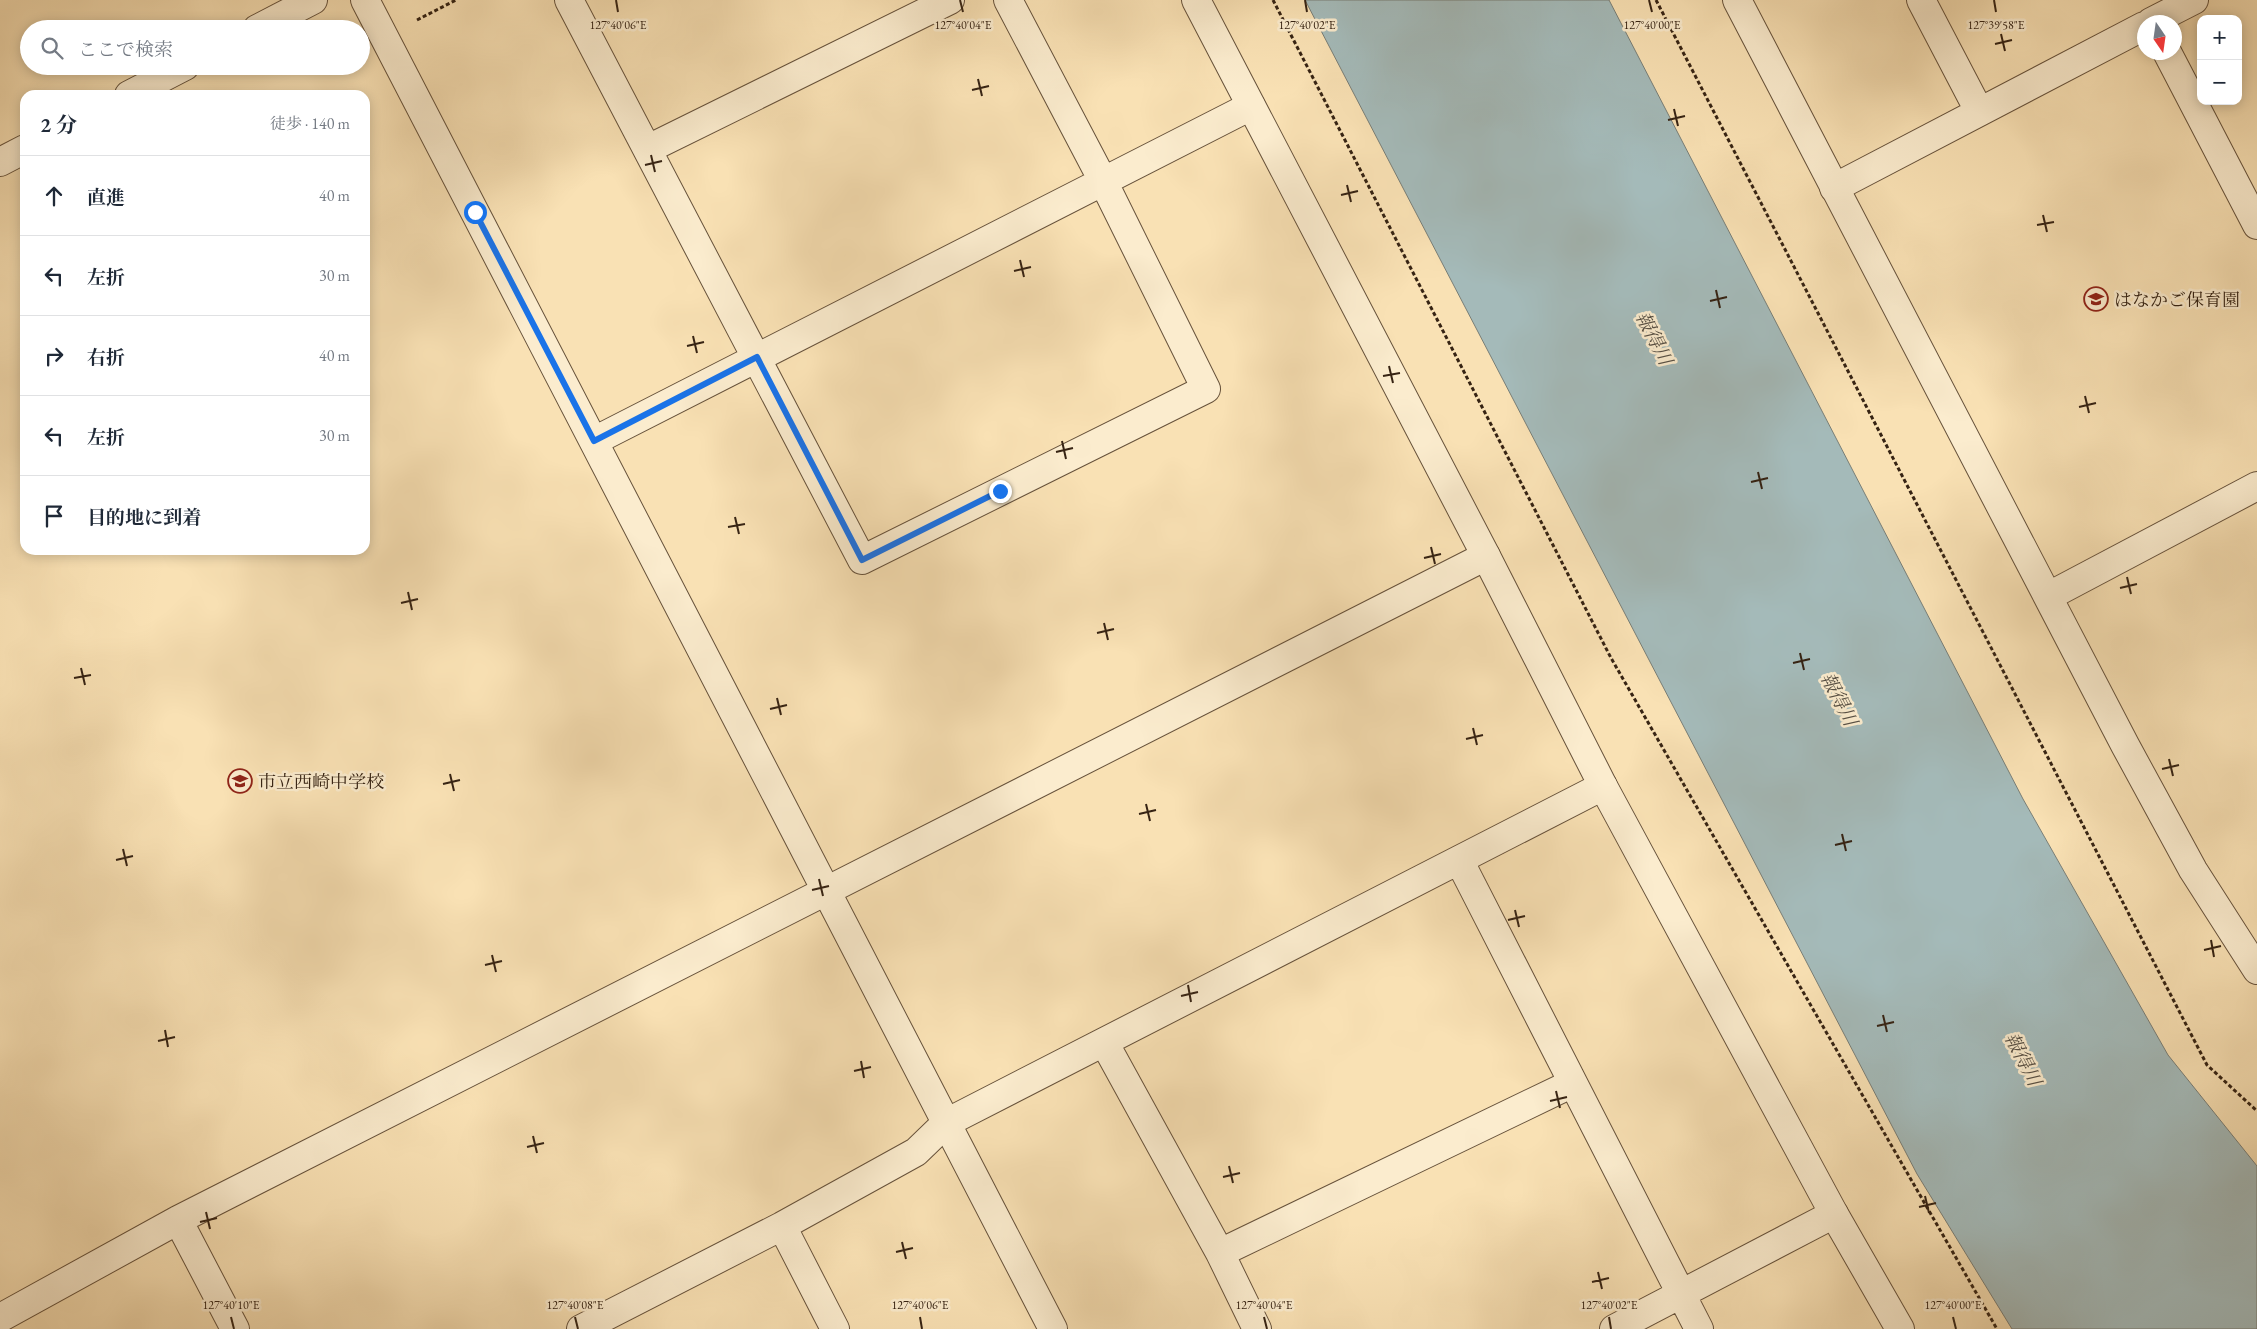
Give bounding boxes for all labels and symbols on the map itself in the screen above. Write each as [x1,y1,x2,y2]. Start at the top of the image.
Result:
north arrow [2137,15,2182,60]
text: 127°40'06"E [590,17,647,33]
text: 127°40'04"E [935,17,992,33]
text: 127°40'02"E [1279,17,1336,33]
text: 127°40'00"E [1624,17,1681,33]
text: 127°39'58"E [1968,17,2025,33]
route start [464,201,487,224]
school or university icon: はなかご保育園 [2083,286,2109,312]
place label: はなかご保育園 [2114,288,2240,311]
water label: 報得川 [1630,307,1679,371]
route end [989,480,1012,503]
water label: 報得川 [1815,668,1864,732]
school or university icon: 市立西崎中学校 [227,768,253,794]
place label: 市立西崎中学校 [258,770,384,793]
water label: 報得川 [1999,1028,2048,1092]
text: 127°40'10"E [203,1297,260,1313]
text: 127°40'08"E [547,1297,604,1313]
text: 127°40'06"E [892,1297,949,1313]
text: 127°40'04"E [1236,1297,1293,1313]
text: 127°40'02"E [1581,1297,1638,1313]
text: 127°40'00"E [1925,1297,1982,1313]

